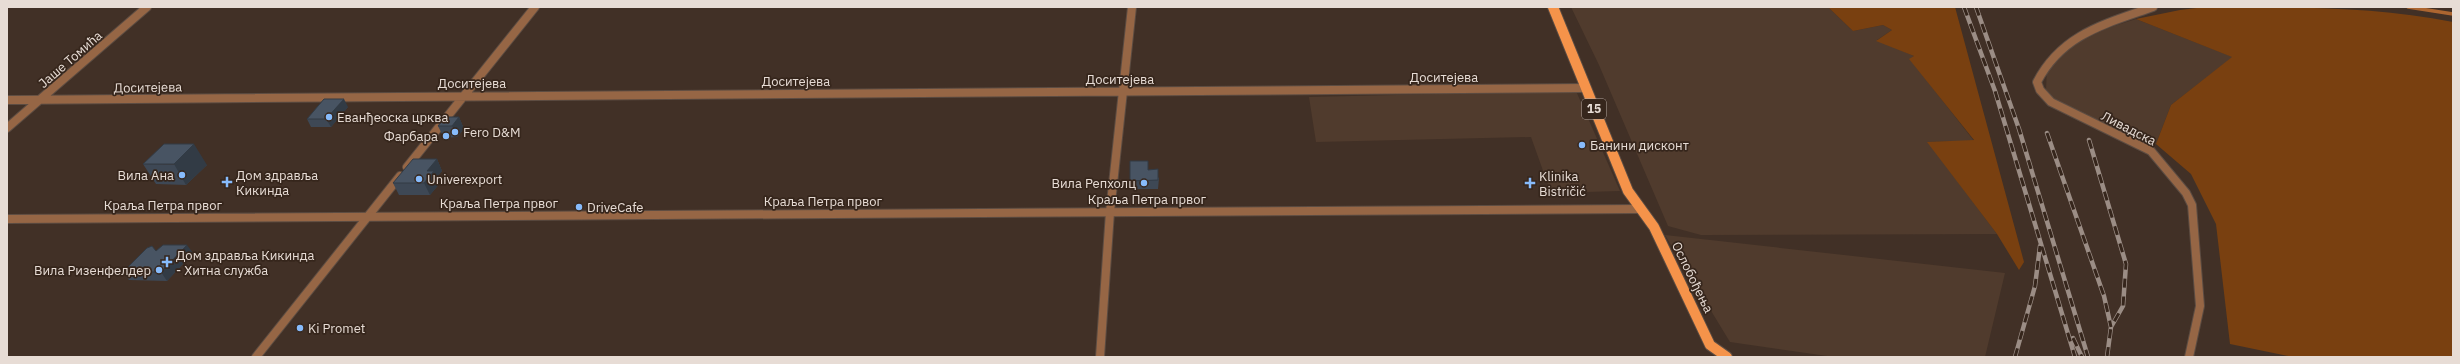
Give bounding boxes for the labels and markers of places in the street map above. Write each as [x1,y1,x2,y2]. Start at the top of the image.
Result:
place label: Еванђеоска црква [337,109,448,126]
marker: Еванђеоска црква [324,112,334,122]
place label: Fero D&M [463,124,520,141]
marker: Fero D&M [450,127,460,137]
place label: Фарбара [384,128,438,145]
marker: Фарбара [441,131,451,141]
place label: Банини дисконт [1590,137,1689,154]
marker: Банини дисконт [1577,140,1587,150]
place label: Вила Ана [118,167,174,184]
place label: Дом здравља Кикинда [236,167,318,199]
place label: Klinika Bistričić [1539,168,1586,200]
marker: Вила Ана [177,170,187,180]
place label: Univerexport [427,171,502,188]
marker: Univerexport [414,174,424,184]
place label: Вила Репхолц [1051,175,1136,192]
marker: Дом здравља Кикинда [221,176,233,188]
marker: Klinika Bistričić [1524,177,1536,189]
marker: Вила Репхолц [1139,178,1149,188]
place label: DriveCafe [587,199,644,216]
marker: DriveCafe [574,202,584,212]
place label: Дом здравља Кикинда - Хитна служба [176,247,315,279]
marker: Дом здравља Кикинда - Хитна служба [161,256,173,268]
place label: Вила Ризенфелдер [34,262,151,279]
marker: Вила Ризенфелдер [154,265,164,275]
place label: Ki Promet [308,320,365,337]
marker: Ki Promet [295,323,305,333]

